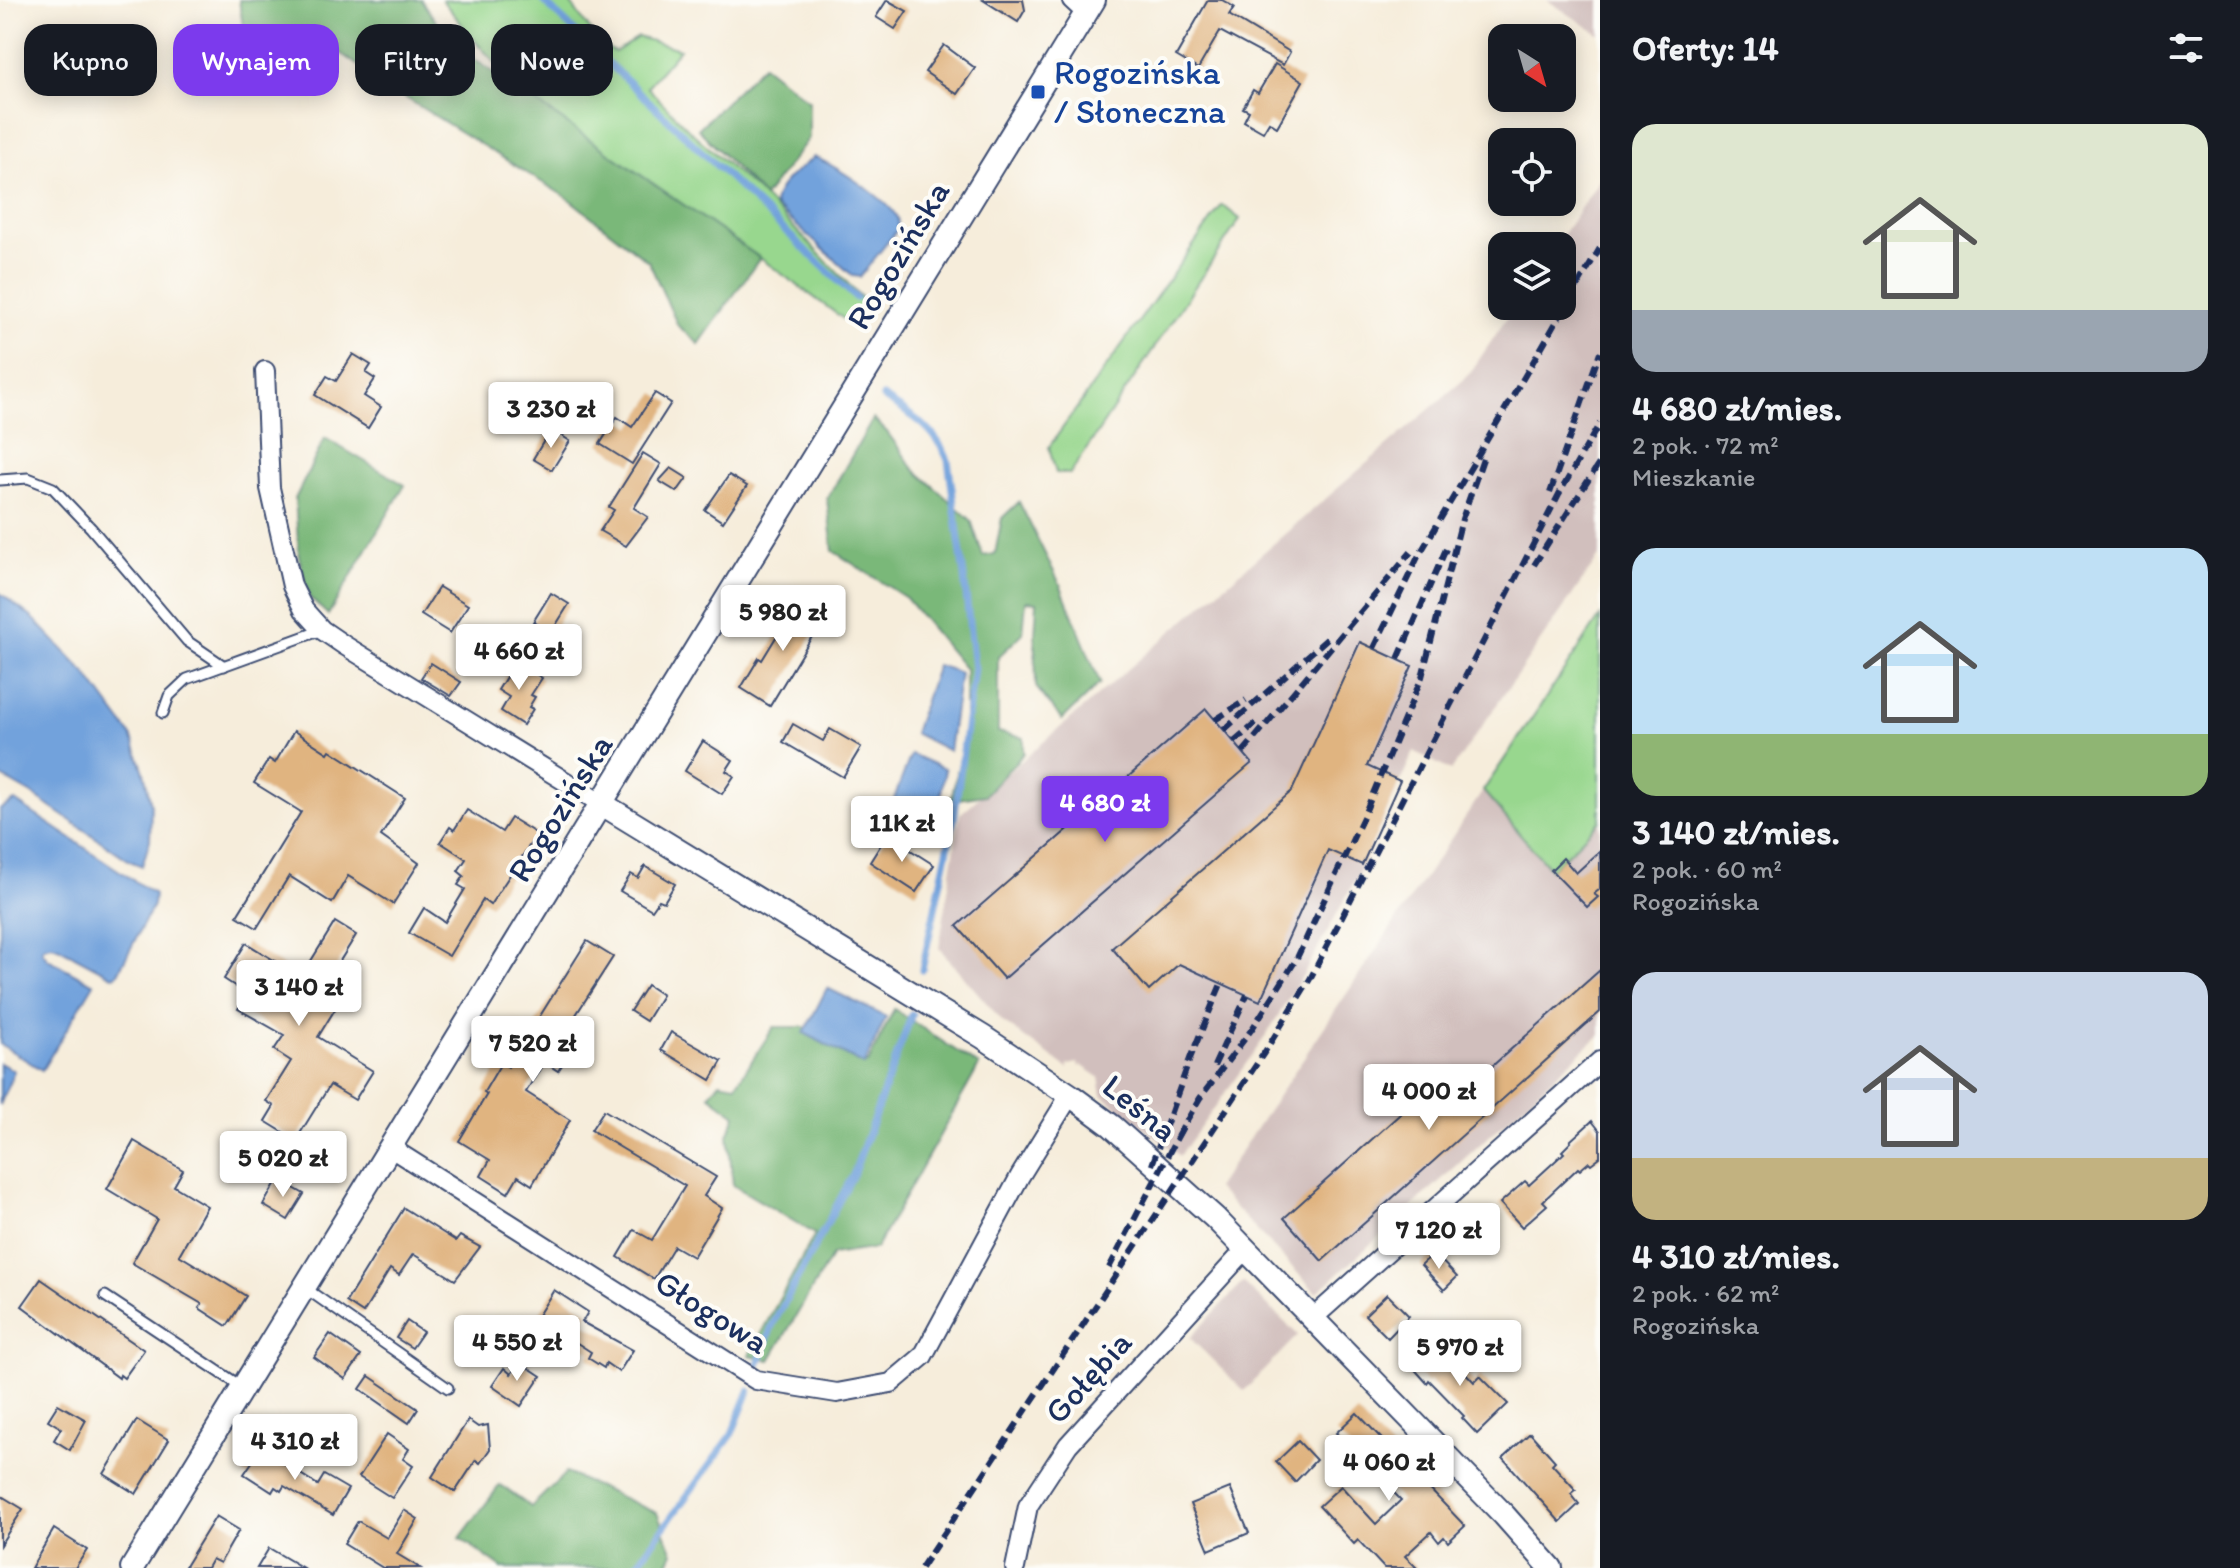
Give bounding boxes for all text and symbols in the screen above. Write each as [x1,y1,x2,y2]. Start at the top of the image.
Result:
chip: Kupno [24,24,157,96]
chip: Wynajem [173,24,339,96]
chip: Filtry [355,24,475,96]
chip: Nowe [491,24,613,96]
north arrow [1488,24,1576,112]
map controls [1488,24,1576,320]
icon: filters [2164,26,2208,70]
text: Oferty: 14 [1632,28,1779,69]
place label: Rogozińska / Słoneczna [1054,52,1226,132]
marker: Rogozińska / Słoneczna [1029,83,1047,101]
button: locate [1488,128,1576,216]
street label: Rogozińska [838,173,959,337]
icon: home [1848,176,1992,320]
button: layers [1488,232,1576,320]
pin: 3 230 zł [468,382,634,450]
text: 4 680 zł/mies. [1632,388,1842,429]
text: 3 230 zł [506,392,596,424]
text: 2 pok. · 72 m² [1632,429,1779,461]
text: Mieszkanie [1632,461,1755,493]
pin: 5 980 zł [700,585,866,653]
text: 5 980 zł [739,595,827,627]
icon: home [1848,600,1992,744]
pin: 4 660 zł [436,624,602,692]
text: 4 660 zł [474,634,564,666]
street label: Rogozińska [499,726,622,889]
pin: 4 680 zł [1022,776,1188,844]
text: 4 680 zł [1060,786,1150,818]
pin: 11K zł [837,796,967,864]
text: 11K zł [869,806,935,838]
text: 3 140 zł/mies. [1632,812,1840,853]
text: 2 pok. · 60 m² [1632,853,1782,885]
text: Rogozińska [1632,885,1759,917]
pin: 3 140 zł [216,960,382,1028]
text: 3 140 zł [254,970,344,1002]
pin: 7 520 zł [450,1016,616,1084]
icon: home [1848,1024,1992,1168]
text: 7 520 zł [489,1026,577,1058]
pin: 4 000 zł [1346,1064,1512,1132]
street label: Leśna [1094,1065,1186,1151]
text: 4 000 zł [1382,1074,1476,1106]
pin: 5 020 zł [200,1131,366,1199]
text: 5 020 zł [238,1141,328,1173]
pin: 7 120 zł [1356,1203,1522,1271]
text: 7 120 zł [1396,1213,1482,1245]
text: 4 310 zł/mies. [1632,1236,1840,1277]
street label: Głogowa [648,1261,777,1363]
text: 2 pok. · 62 m² [1632,1277,1779,1309]
text: Rogozińska [1632,1309,1759,1341]
pin: 4 550 zł [434,1315,600,1383]
pin: 5 970 zł [1377,1320,1543,1388]
street label: Gołębia [1036,1322,1141,1432]
text: 4 550 zł [472,1325,562,1357]
text: 5 970 zł [1416,1330,1504,1362]
pin: 4 310 zł [212,1414,378,1482]
text: 4 310 zł [250,1424,340,1456]
pin: 4 060 zł [1306,1435,1472,1503]
text: 4 060 zł [1343,1445,1435,1477]

